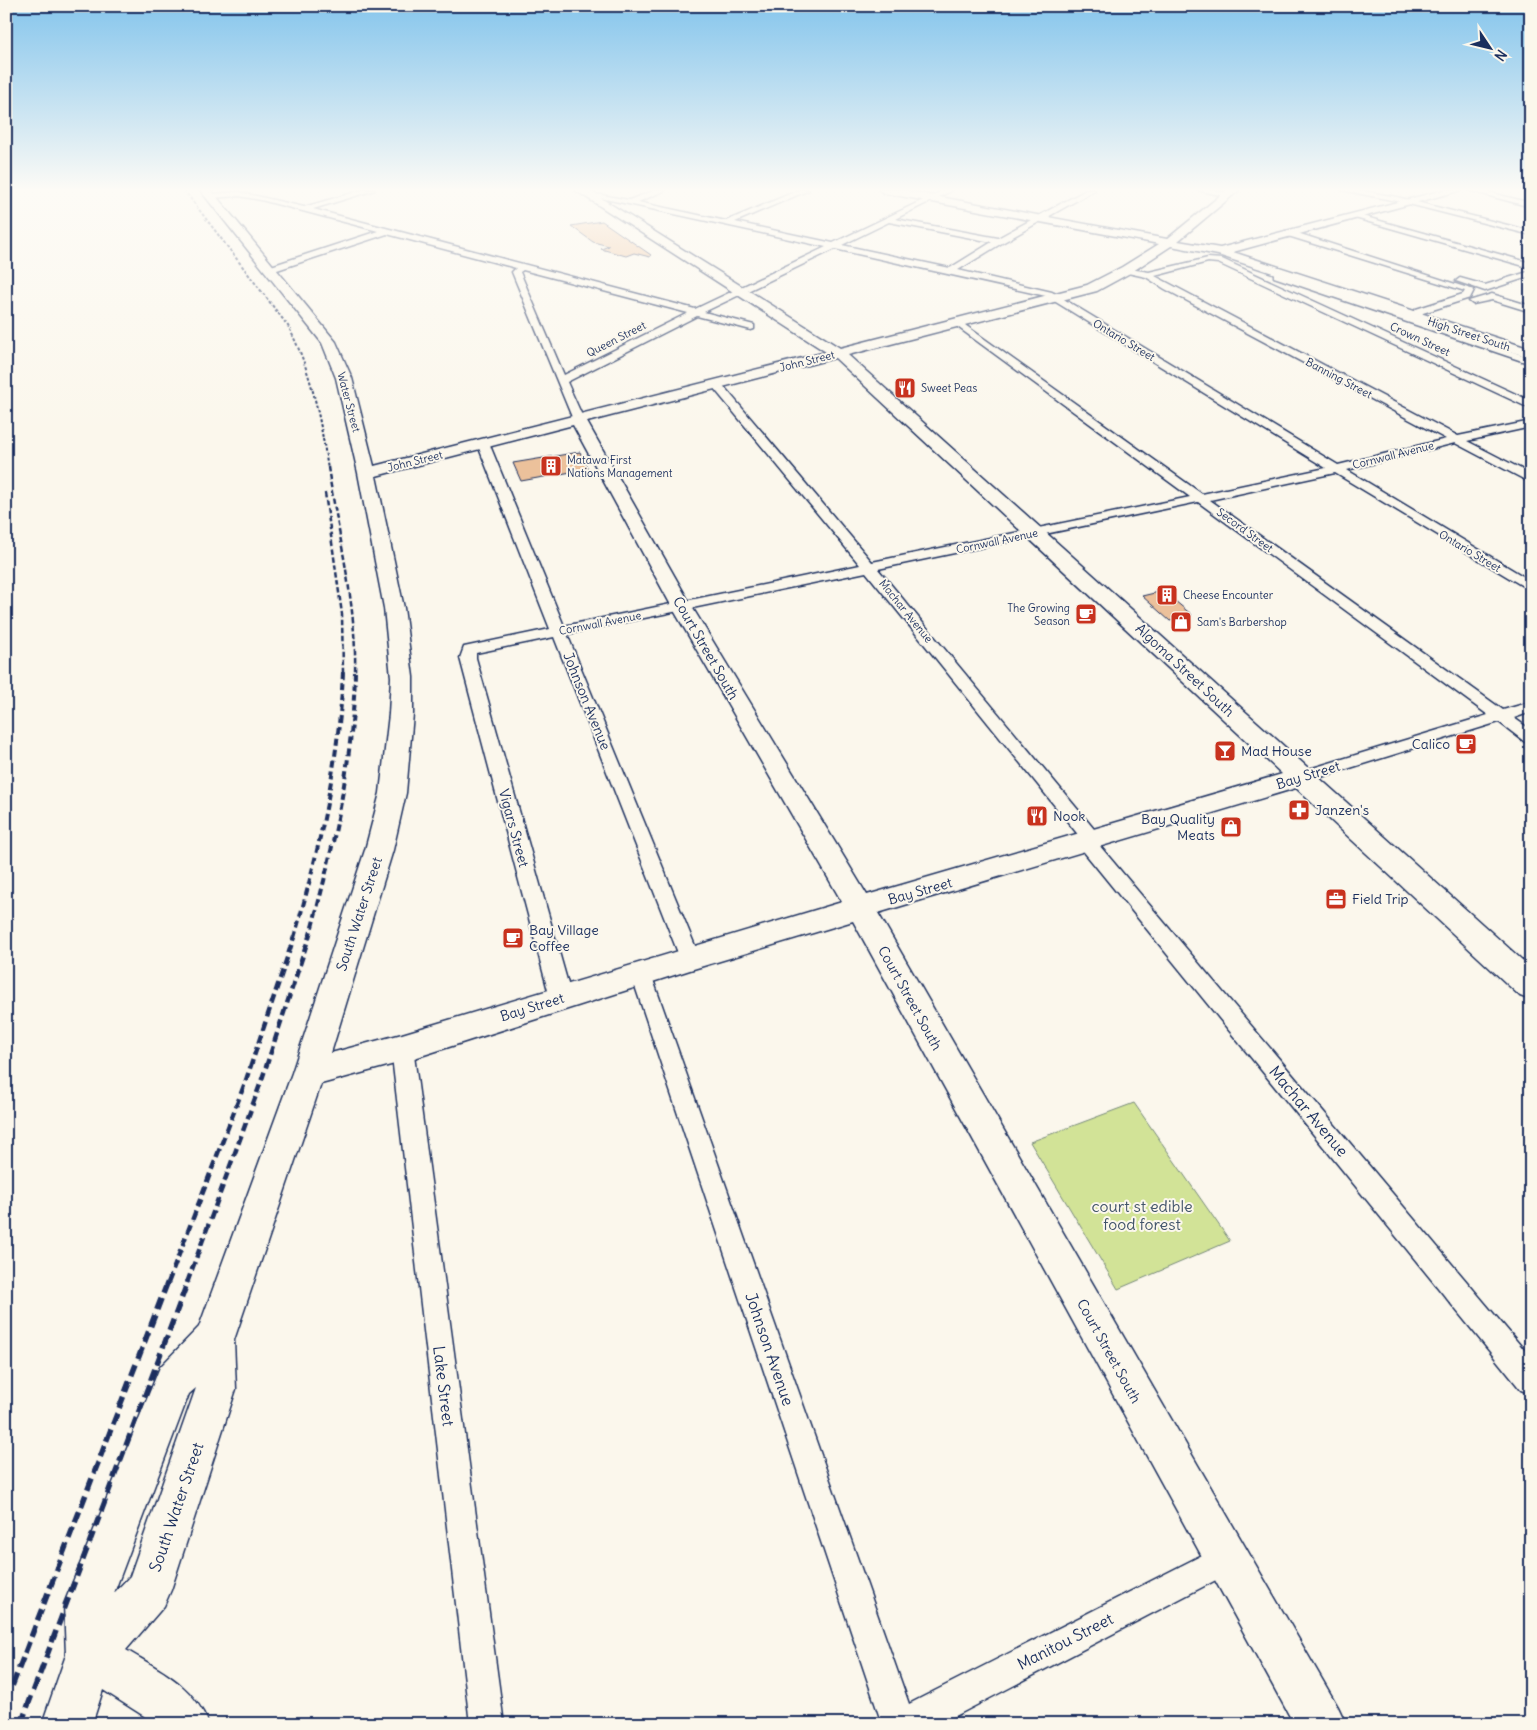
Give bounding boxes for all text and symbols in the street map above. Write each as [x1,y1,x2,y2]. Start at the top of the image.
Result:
north arrow [1464,22,1514,72]
text: N [1490,46,1511,65]
street label: High Street South [1426,314,1512,354]
street label: Ontario Street [1090,316,1158,364]
street label: Queen Street [584,318,648,360]
street label: Crown Street [1388,319,1453,359]
street label: John Street [778,347,836,375]
street label: Banning Street [1303,355,1375,401]
street label: Water Street [334,370,364,434]
restaurant icon: Sweet Peas [893,376,917,400]
place label: Sweet Peas [921,381,977,395]
street label: Cornwall Avenue [1351,438,1435,472]
street label: John Street [386,447,444,475]
place label: Matawa First Nations Management [567,453,673,480]
building icon: Matawa First Nations Management [539,454,563,478]
street label: Secord Street [1214,505,1276,555]
street label: Cornwall Avenue [955,525,1039,557]
street label: Ontario Street [1436,527,1504,575]
street label: Machar Avenue [876,577,936,645]
building icon: Cheese Encounter [1155,583,1179,607]
place label: Cheese Encounter [1183,588,1274,602]
street label: Court Street South [669,593,743,703]
place label: The Growing Season [1007,601,1070,628]
cafe icon: The Growing Season [1074,602,1098,626]
street label: Cornwall Avenue [558,608,642,638]
shop icon: Sam's Barbershop [1169,610,1193,634]
place label: Sam's Barbershop [1197,615,1287,629]
street label: Algoma Street South [1132,620,1238,720]
street label: Johnson Avenue [559,650,615,752]
cafe icon: Calico [1454,732,1478,756]
place label: Calico [1412,735,1450,753]
bar icon: Mad House [1213,739,1237,763]
place label: Mad House [1241,742,1312,760]
street label: Bay Street [1274,757,1342,793]
street label: Vigars Street [495,787,533,869]
pharmacy icon: Janzen's [1287,798,1311,822]
place label: Janzen's [1315,801,1369,819]
restaurant icon: Nook [1025,804,1049,828]
place label: Nook [1053,807,1085,825]
place label: Bay Quality Meats [1141,810,1215,844]
shop icon: Bay Quality Meats [1219,815,1243,839]
street label: South Water Street [332,854,386,973]
street label: Bay Street [886,873,954,909]
office icon: Field Trip [1324,887,1348,911]
place label: Field Trip [1352,890,1409,908]
place label: Bay Village Coffee [529,921,599,955]
cafe icon: Bay Village Coffee [501,926,525,950]
street label: Court Street South [874,943,946,1053]
street label: Bay Street [498,989,566,1025]
street label: Machar Avenue [1265,1062,1353,1160]
park label: court st edible food forest [1091,1196,1193,1234]
street label: Johnson Avenue [741,1290,799,1408]
street label: Court Street South [1073,1296,1145,1406]
street label: Lake Street [429,1345,459,1428]
street label: South Water Street [144,1439,208,1574]
street label: Manitou Street [1014,1608,1117,1674]

